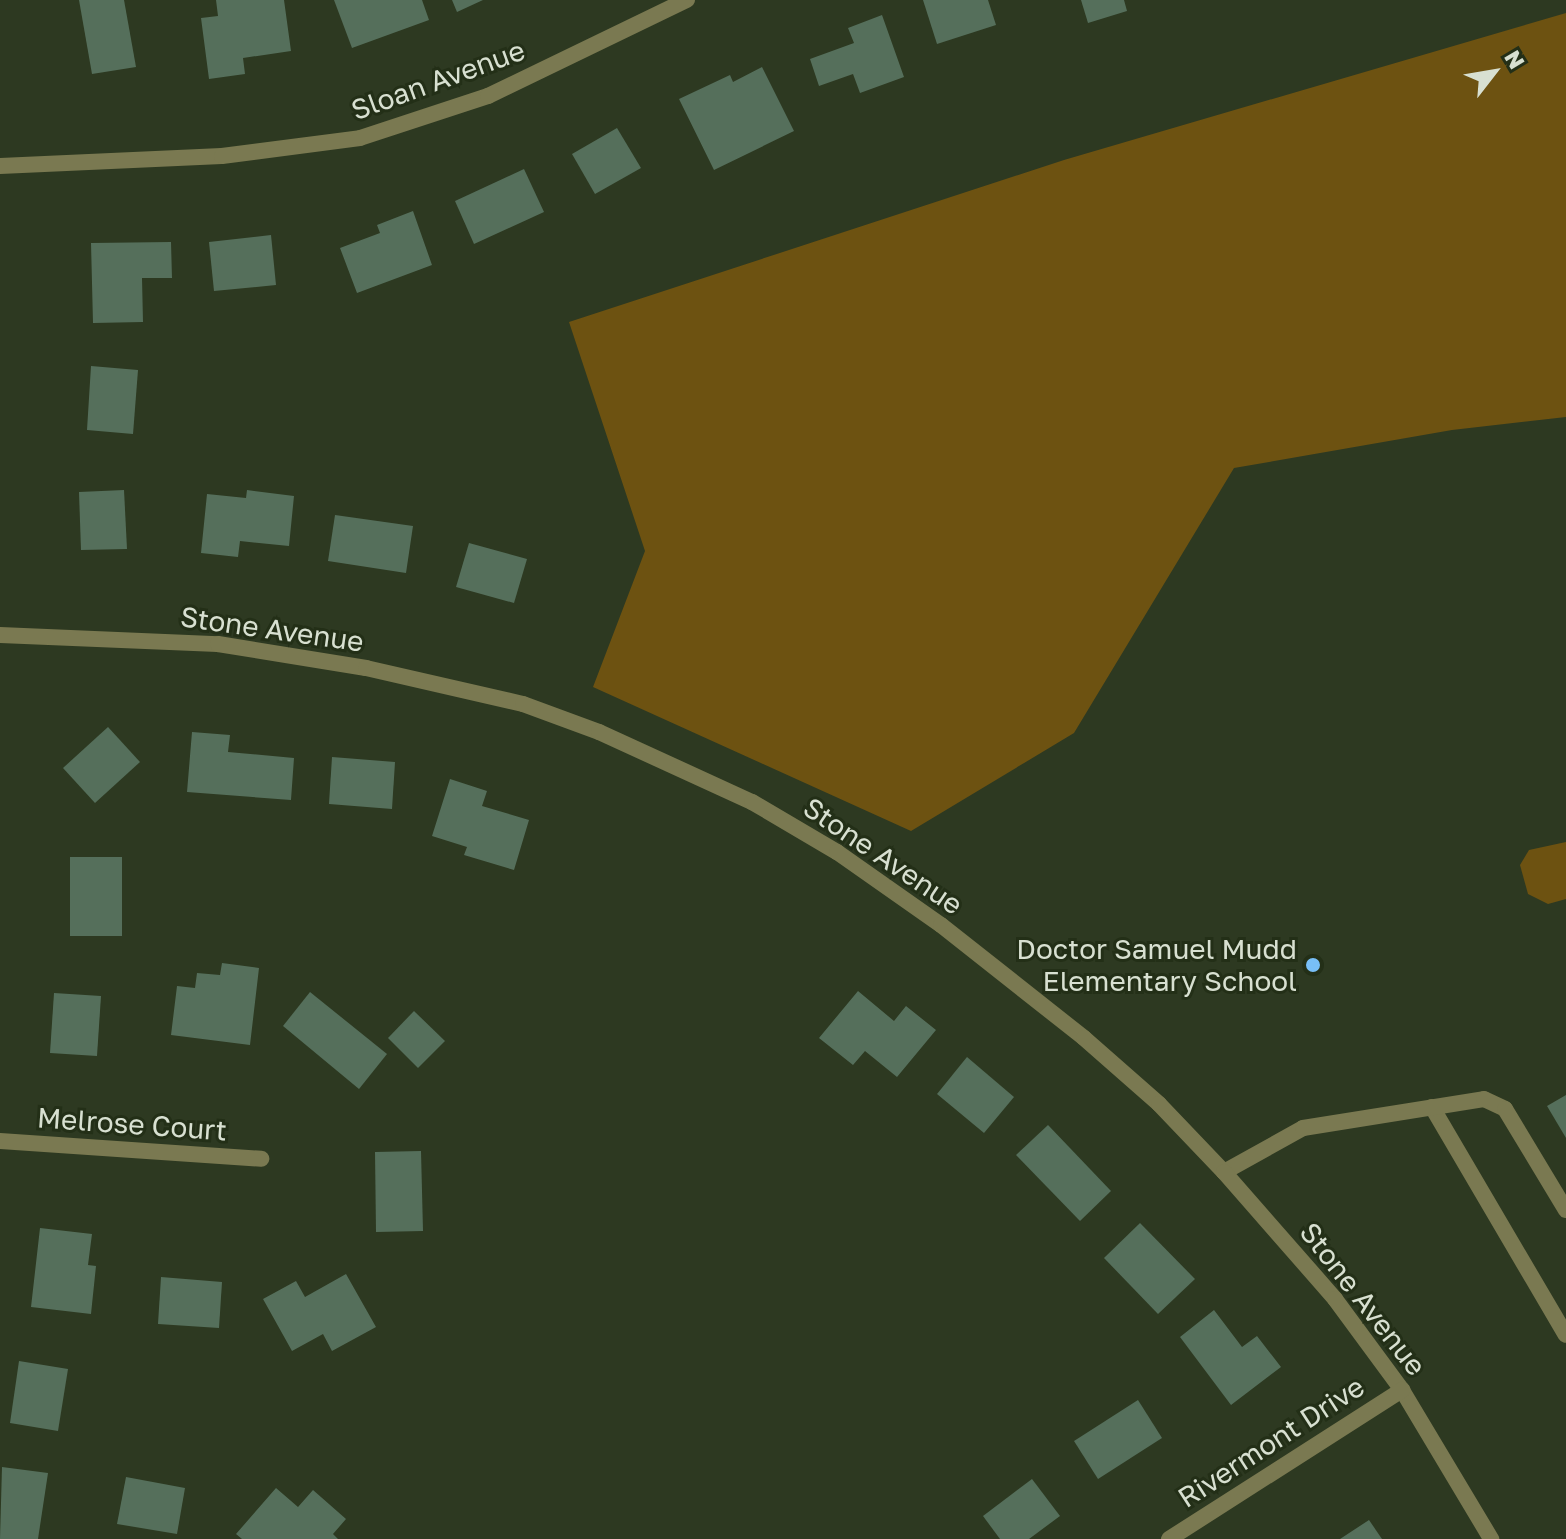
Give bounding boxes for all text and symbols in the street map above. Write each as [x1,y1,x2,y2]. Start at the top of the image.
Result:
north arrow [1454,32,1534,112]
street label: Sloan Avenue [347,33,529,127]
text: N [1499,45,1531,73]
street label: Stone Avenue [178,600,366,658]
street label: Stone Avenue [797,790,969,922]
place label: Doctor Samuel Mudd Elementary School [1016,932,1297,998]
marker: Doctor Samuel Mudd Elementary School [1304,956,1322,974]
street label: Melrose Court [36,1101,228,1147]
street label: Stone Avenue [1293,1216,1433,1382]
street label: Rivermont Drive [1172,1369,1370,1515]

